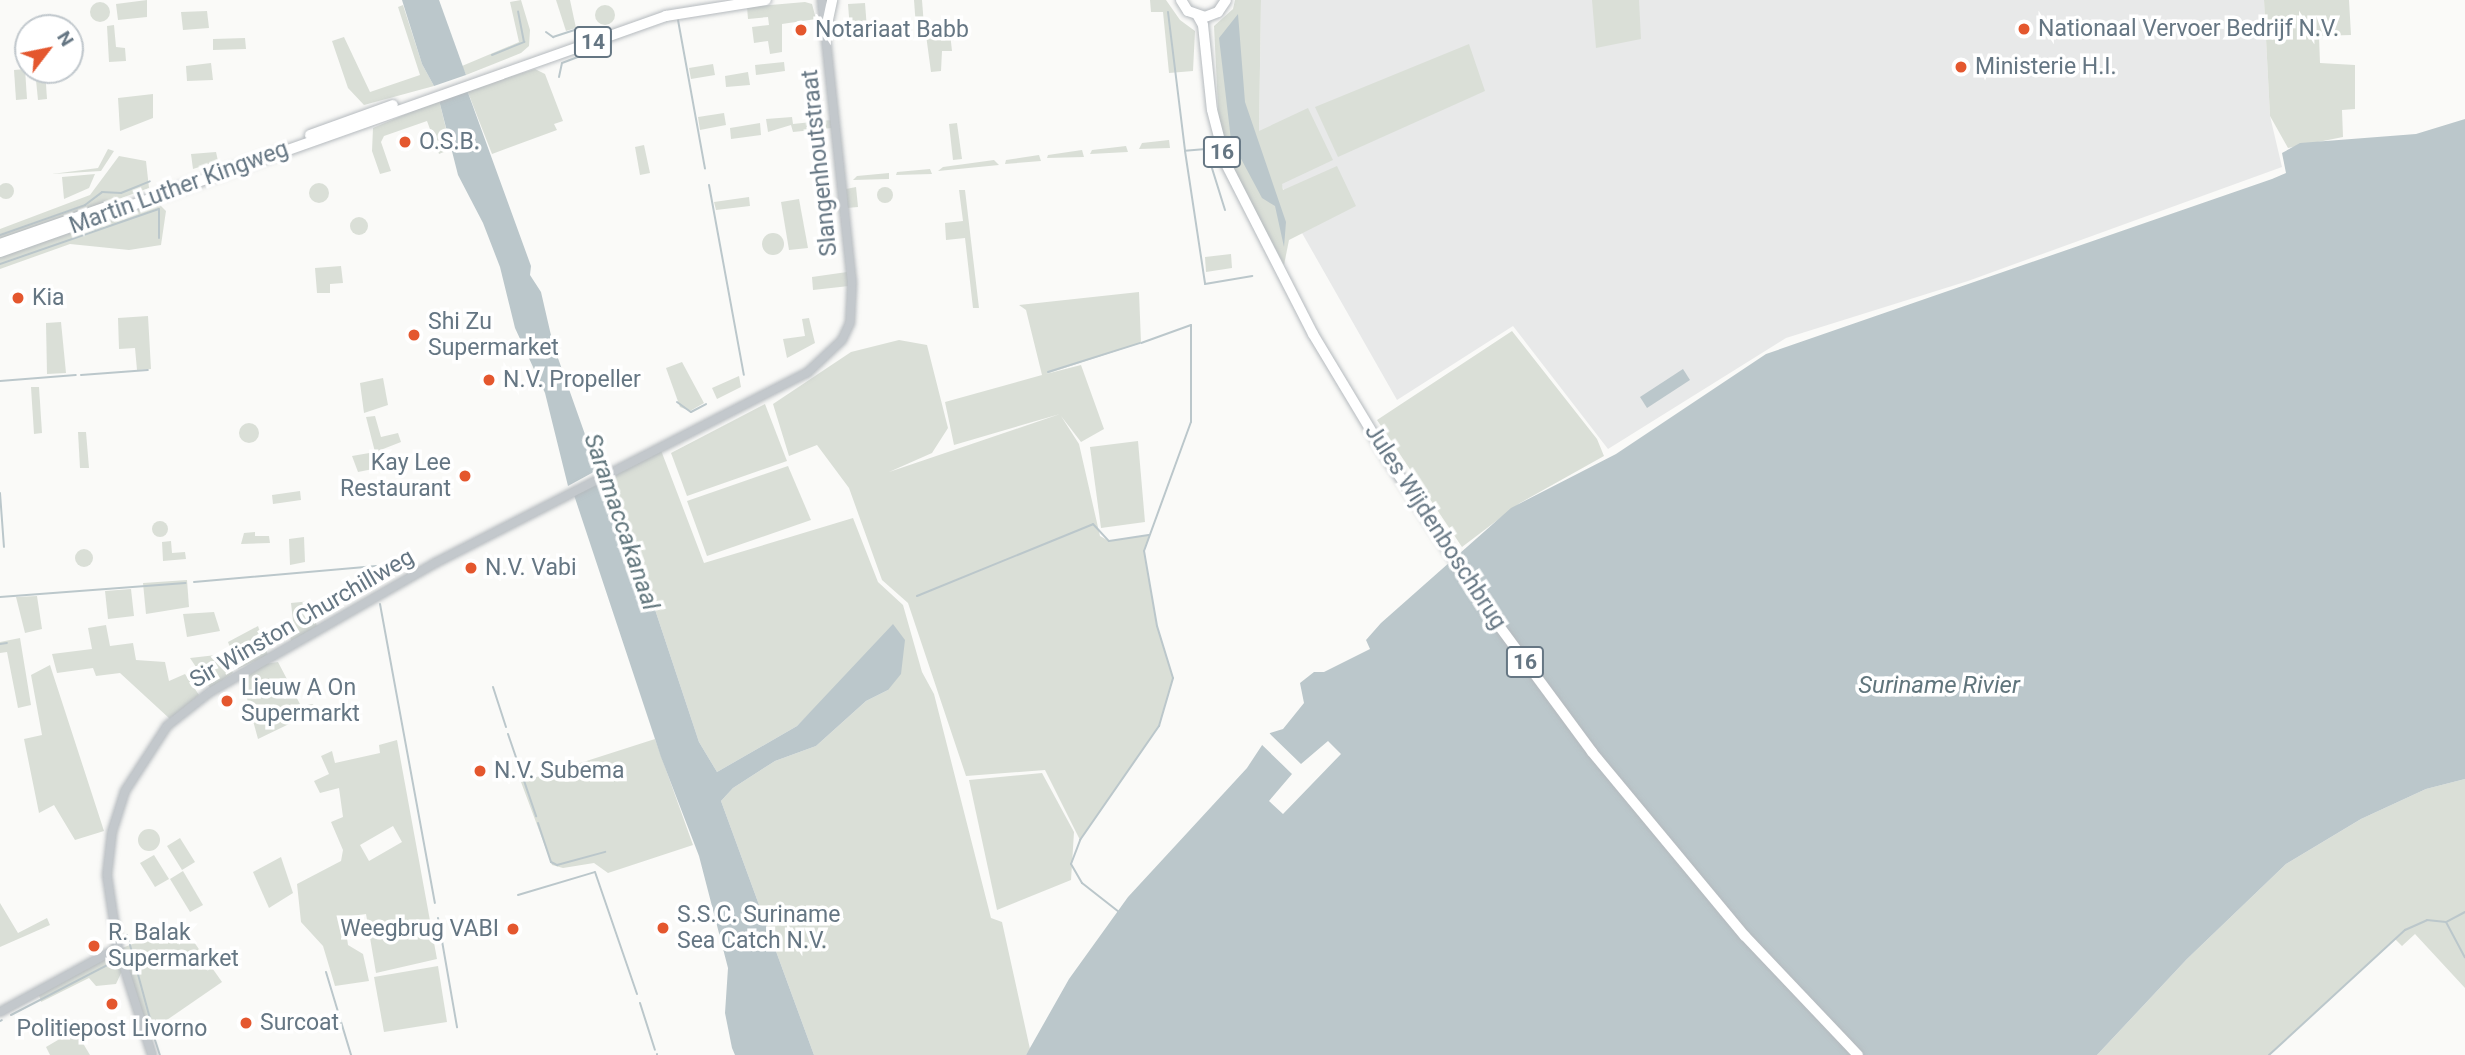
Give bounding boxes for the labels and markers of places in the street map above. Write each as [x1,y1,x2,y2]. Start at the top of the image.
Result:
place label: Nationaal Vervoer Bedrijf N.V. [2038,15,2339,43]
place label: Notariaat Babb [815,16,969,44]
marker: Nationaal Vervoer Bedrijf N.V. [2016,21,2032,37]
marker: Notariaat Babb [793,22,809,38]
place label: Ministerie H.I. [1975,53,2117,81]
marker: Ministerie H.I. [1953,59,1969,75]
place label: O.S.B. [419,128,480,156]
marker: O.S.B. [397,134,413,150]
place label: Kia [32,284,65,312]
marker: Kia [10,290,26,306]
place label: Shi Zu Supermarket [428,308,559,362]
marker: Shi Zu Supermarket [406,327,422,343]
place label: N.V. Propeller [503,366,641,394]
marker: N.V. Propeller [481,372,497,388]
place label: Kay Lee Restaurant [340,449,451,503]
marker: Kay Lee Restaurant [457,468,473,484]
place label: N.V. Vabi [485,554,577,582]
marker: N.V. Vabi [463,560,479,576]
place label: Lieuw A On Supermarkt [241,674,360,728]
marker: Lieuw A On Supermarkt [219,693,235,709]
place label: N.V. Subema [494,757,624,785]
marker: N.V. Subema [472,763,488,779]
place label: S.S.C. Suriname Sea Catch N.V. [677,901,840,955]
place label: Weegbrug VABI [340,915,499,943]
place label: R. Balak Supermarket [108,919,239,973]
marker: S.S.C. Suriname Sea Catch N.V. [655,920,671,936]
marker: Weegbrug VABI [505,921,521,937]
marker: R. Balak Supermarket [86,938,102,954]
marker: Politiepost Livorno [104,996,120,1012]
place label: Surcoat [260,1009,339,1037]
place label: Politiepost Livorno [17,1015,207,1043]
marker: Surcoat [238,1015,254,1031]

